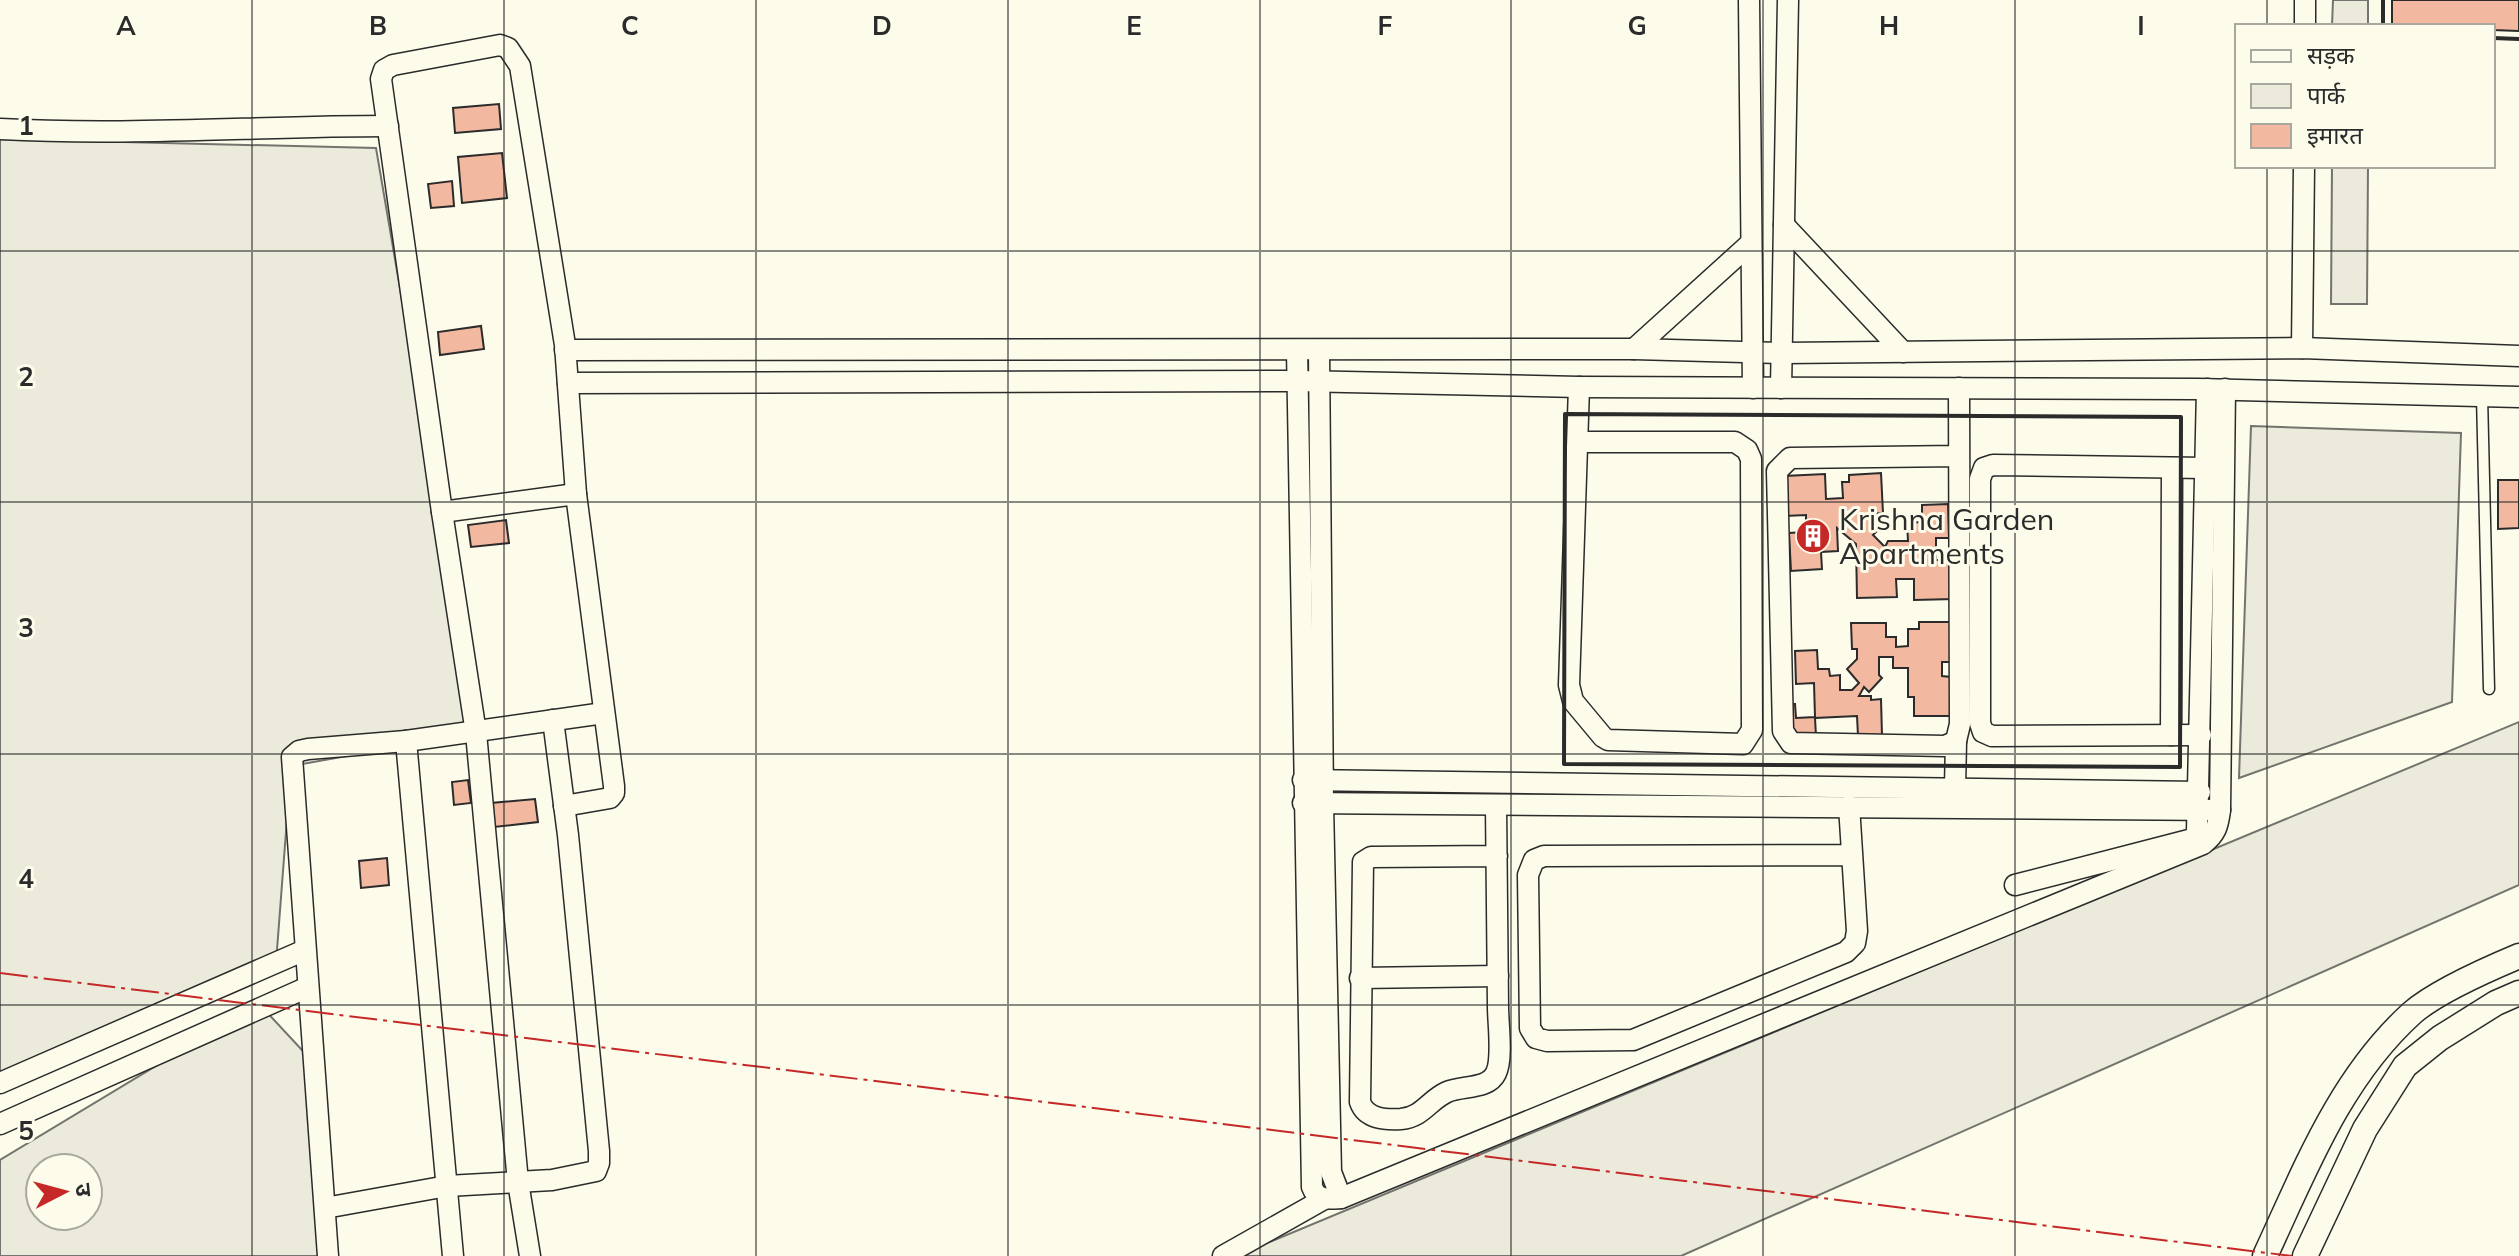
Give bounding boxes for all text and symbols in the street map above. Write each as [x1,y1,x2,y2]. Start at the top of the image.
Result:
text: A [116,9,136,42]
text: B [369,9,387,42]
text: C [621,9,639,42]
text: D [872,9,892,42]
text: E [1126,9,1142,42]
text: F [1378,9,1393,42]
text: G [1627,9,1647,42]
text: H [1879,9,1899,42]
text: I [2137,9,2145,42]
legend [2235,24,2495,168]
text: सड़क [2307,40,2355,70]
text: पार्क [2307,80,2346,110]
text: 1 [18,109,34,142]
text: इमारत [2307,120,2364,150]
text: 2 [18,360,34,393]
place label: Krishna Garden Apartments [1839,500,2054,572]
building icon: Krishna Garden Apartments [1794,517,1832,555]
text: 3 [18,611,34,644]
text: 4 [18,862,34,895]
text: 5 [18,1114,34,1147]
north arrow [24,1152,104,1232]
text: उ [69,1182,99,1199]

